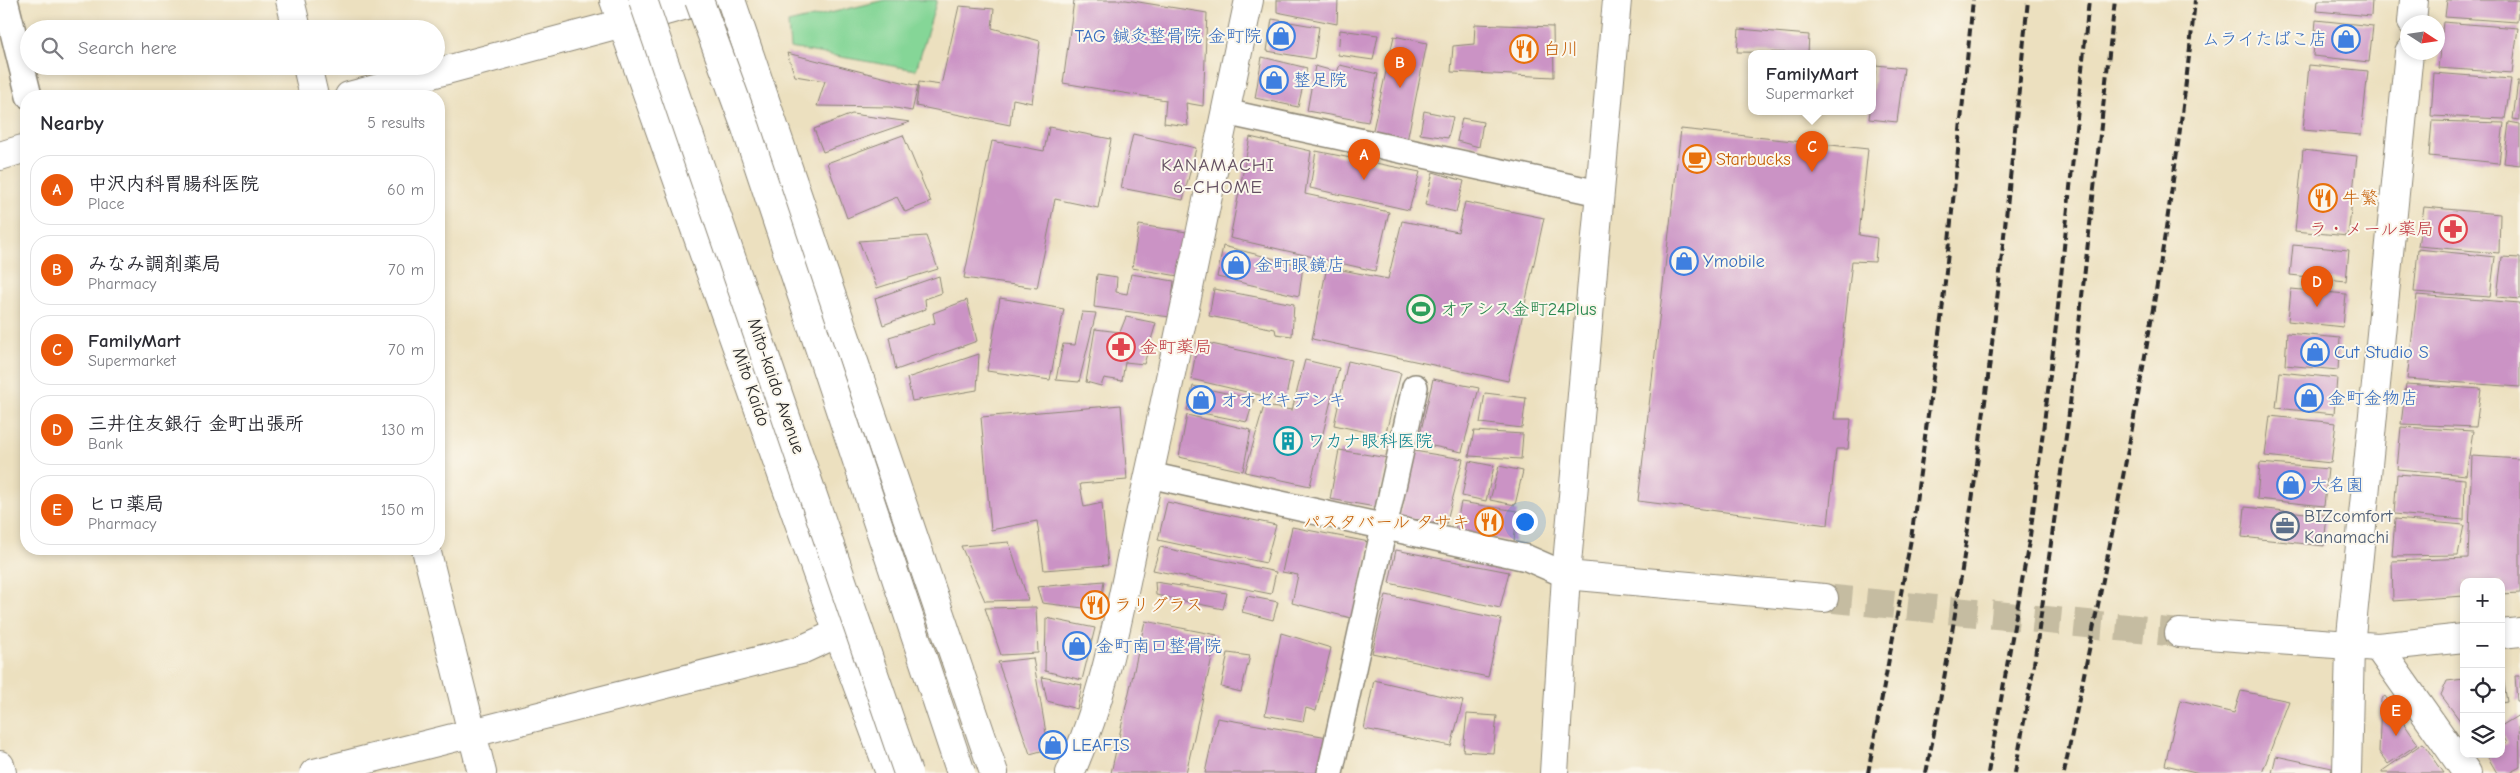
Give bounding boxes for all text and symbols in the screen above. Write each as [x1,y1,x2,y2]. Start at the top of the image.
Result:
north arrow [2400,15,2445,60]
search box [20,20,445,75]
shop icon: TAG 鍼灸整骨院 金町院 [1266,21,1296,51]
shop icon: ムライたばこ店 [2331,24,2361,54]
place label: TAG 鍼灸整骨院 金町院 [1075,26,1262,47]
place label: ムライたばこ店 [2202,29,2327,50]
icon: search [38,34,66,62]
restaurant icon: 白川 [1509,34,1539,64]
text: Search here [78,37,177,59]
place label: 白川 [1543,39,1579,60]
pin: B [1384,47,1416,88]
popup [1748,50,1876,115]
text: FamilyMart [1766,63,1858,85]
shop icon: 整足院 [1259,65,1289,95]
place label: 整足院 [1293,70,1347,91]
text: Supermarket [1766,85,1853,103]
text: Nearby [40,111,104,135]
text: 5 results [367,114,425,132]
pin: C [1796,131,1828,172]
pin: A [1348,139,1380,180]
cafe icon: Starbucks [1682,144,1712,174]
place label: Starbucks [1716,149,1791,170]
district label: KANAMACHI 6-CHOME [1161,154,1275,198]
text: 中沢内科胃腸科医院 [88,173,259,195]
text: A [53,181,61,199]
text: 60 m [387,181,424,199]
restaurant icon: 牛繁 [2308,183,2338,213]
place label: 牛繁 [2342,188,2378,209]
text: Place [88,195,124,213]
pharmacy icon: ラ・メール薬局 [2438,214,2468,244]
place label: ラ・メール薬局 [2309,219,2434,240]
shop icon: Ymobile [1669,246,1699,276]
shop icon: 金町眼鏡店 [1221,250,1251,280]
place label: Ymobile [1703,251,1765,272]
text: みなみ調剤薬局 [88,253,221,275]
place label: 金町眼鏡店 [1255,255,1345,276]
text: B [52,261,62,279]
text: 70 m [388,261,424,279]
pin: D [2301,266,2333,307]
text: Pharmacy [88,275,157,293]
sports icon: オアシス金町24Plus [1406,294,1436,324]
place label: オアシス金町24Plus [1440,299,1596,320]
street label: Mito-kaido Avenue [743,315,809,457]
text: FamilyMart [88,330,180,352]
pharmacy icon: 金町薬局 [1106,332,1136,362]
place label: 金町薬局 [1140,337,1212,358]
shop icon: Cut Studio S [2300,337,2330,367]
text: C [52,341,62,359]
text: 70 m [388,341,424,359]
place label: Cut Studio S [2334,342,2429,363]
street label: Mito Kaido [728,345,774,429]
text: Supermarket [88,352,176,370]
shop icon: 金町金物店 [2294,383,2324,413]
shop icon: オオゼキデンキ [1186,385,1216,415]
place label: 金町金物店 [2328,388,2418,409]
place label: オオゼキデンキ [1220,390,1346,411]
text: 三井住友銀行 金町出張所 [88,413,304,435]
text: D [52,421,62,439]
text: 130 m [381,421,424,439]
building icon: ワカナ眼科医院 [1273,426,1303,456]
place label: ワカナ眼科医院 [1307,431,1433,452]
text: Bank [88,435,123,453]
shop icon: 大名園 [2276,470,2306,500]
place label: 大名園 [2310,475,2364,496]
text: ヒロ薬局 [88,493,164,515]
text: E [52,501,62,519]
text: 150 m [381,501,424,519]
place label: BIZcomfort Kanamachi [2304,506,2393,548]
restaurant icon: パスタバール タサキ [1474,507,1504,537]
your location [1512,509,1538,535]
office icon: BIZcomfort Kanamachi [2270,511,2300,541]
place label: パスタバール タサキ [1303,512,1470,533]
text: Pharmacy [88,515,157,533]
map controls [2460,578,2505,758]
button: + [2460,578,2505,623]
restaurant icon: ラリグラス [1080,590,1110,620]
place label: ラリグラス [1114,595,1203,616]
button: − [2460,623,2505,668]
shop icon: 金町南口整骨院 [1062,631,1092,661]
place label: 金町南口整骨院 [1096,636,1222,657]
button: locate [2460,668,2505,713]
pin: E [2380,695,2412,736]
button: layers [2460,713,2505,758]
shop icon: LEAFIS [1038,730,1068,760]
place label: LEAFIS [1072,735,1130,756]

